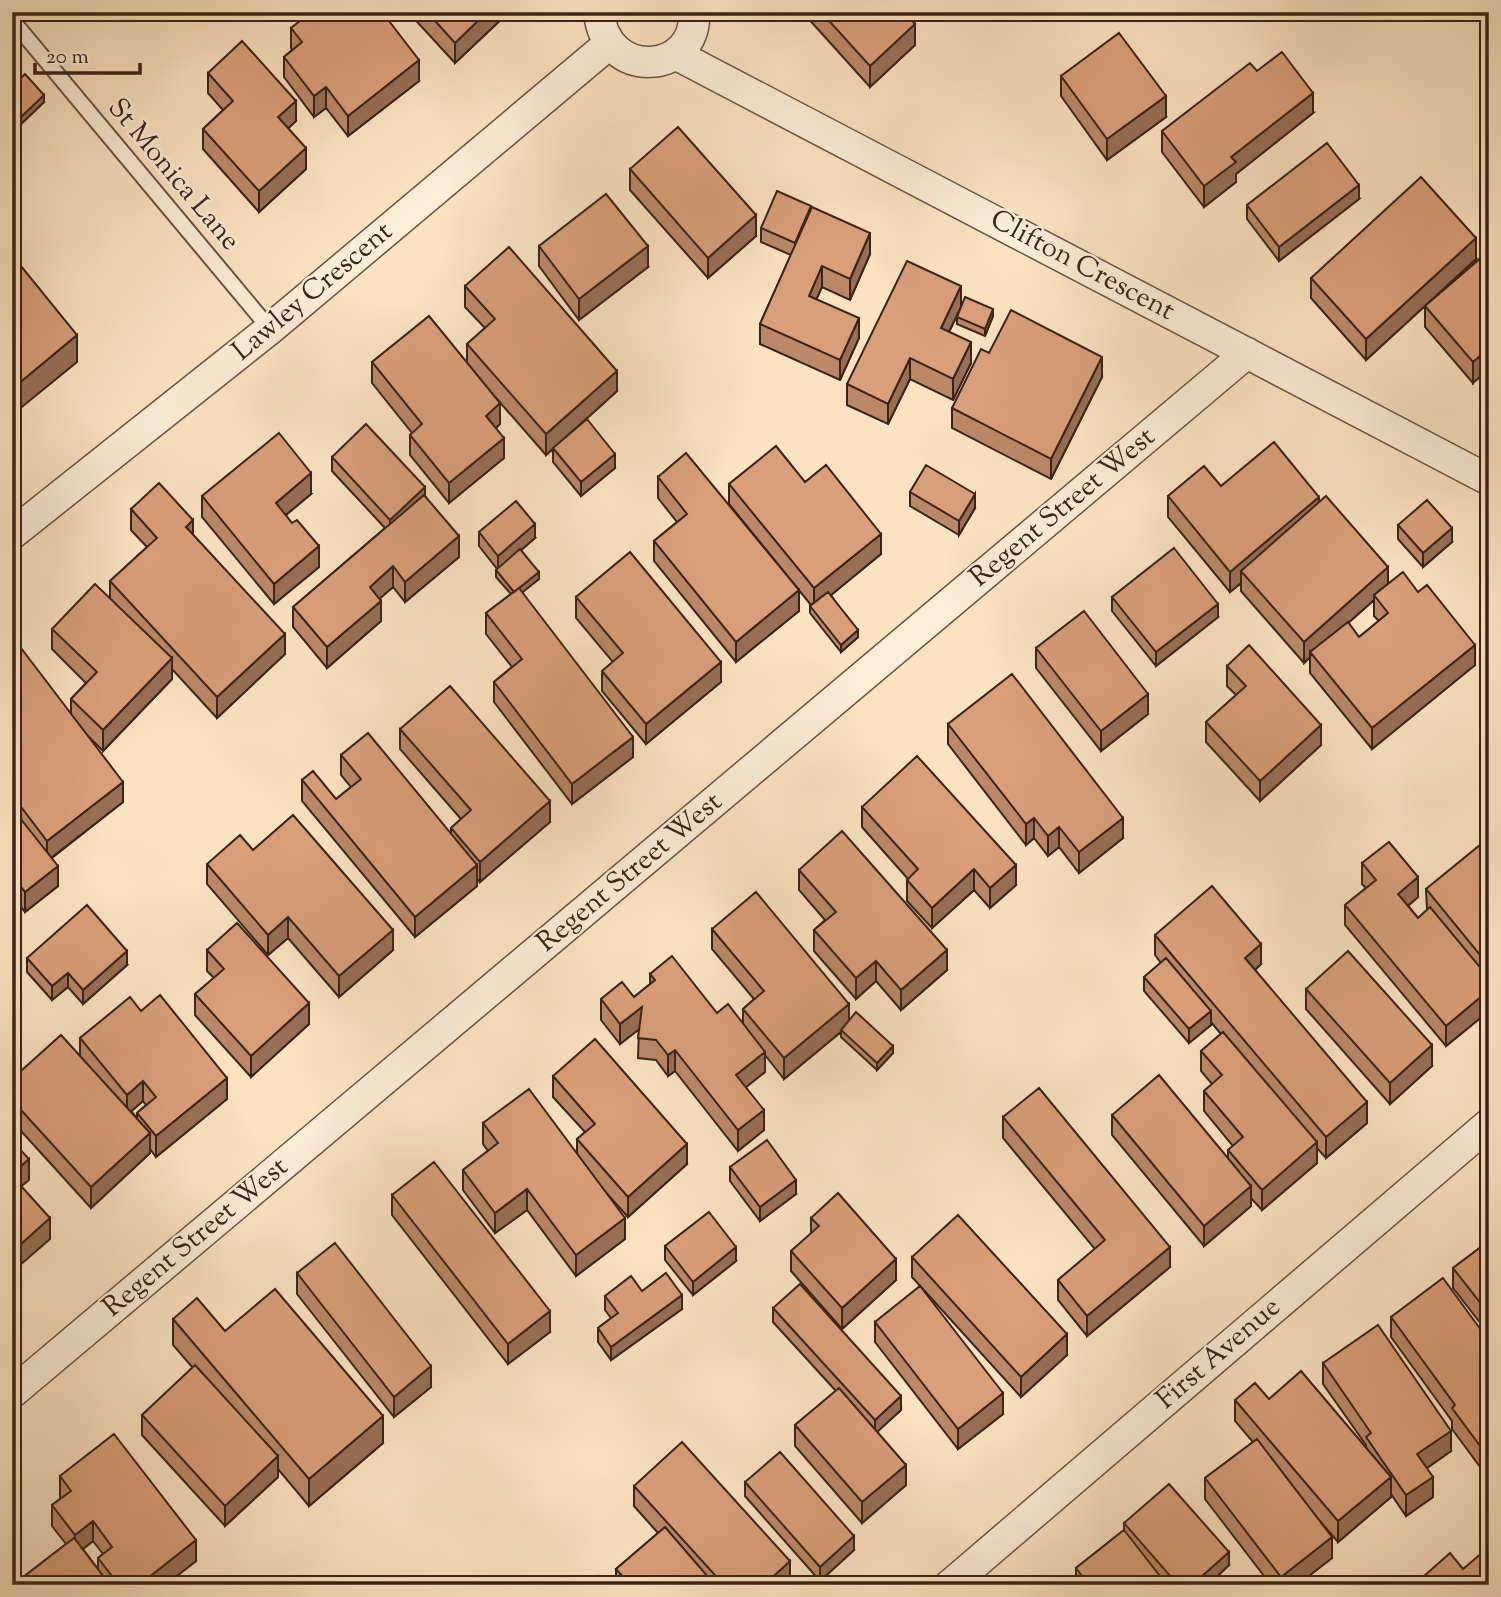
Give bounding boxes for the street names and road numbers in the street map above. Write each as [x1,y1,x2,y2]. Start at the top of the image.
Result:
street label: St Monica Lane [97,90,249,260]
street label: Clifton Crescent [983,201,1182,332]
street label: Lawley Crescent [224,213,402,371]
street label: Regent Street West [962,418,1165,598]
street label: Regent Street West [529,783,732,963]
street label: Regent Street West [95,1148,298,1328]
street label: First Avenue [1148,1289,1290,1419]

